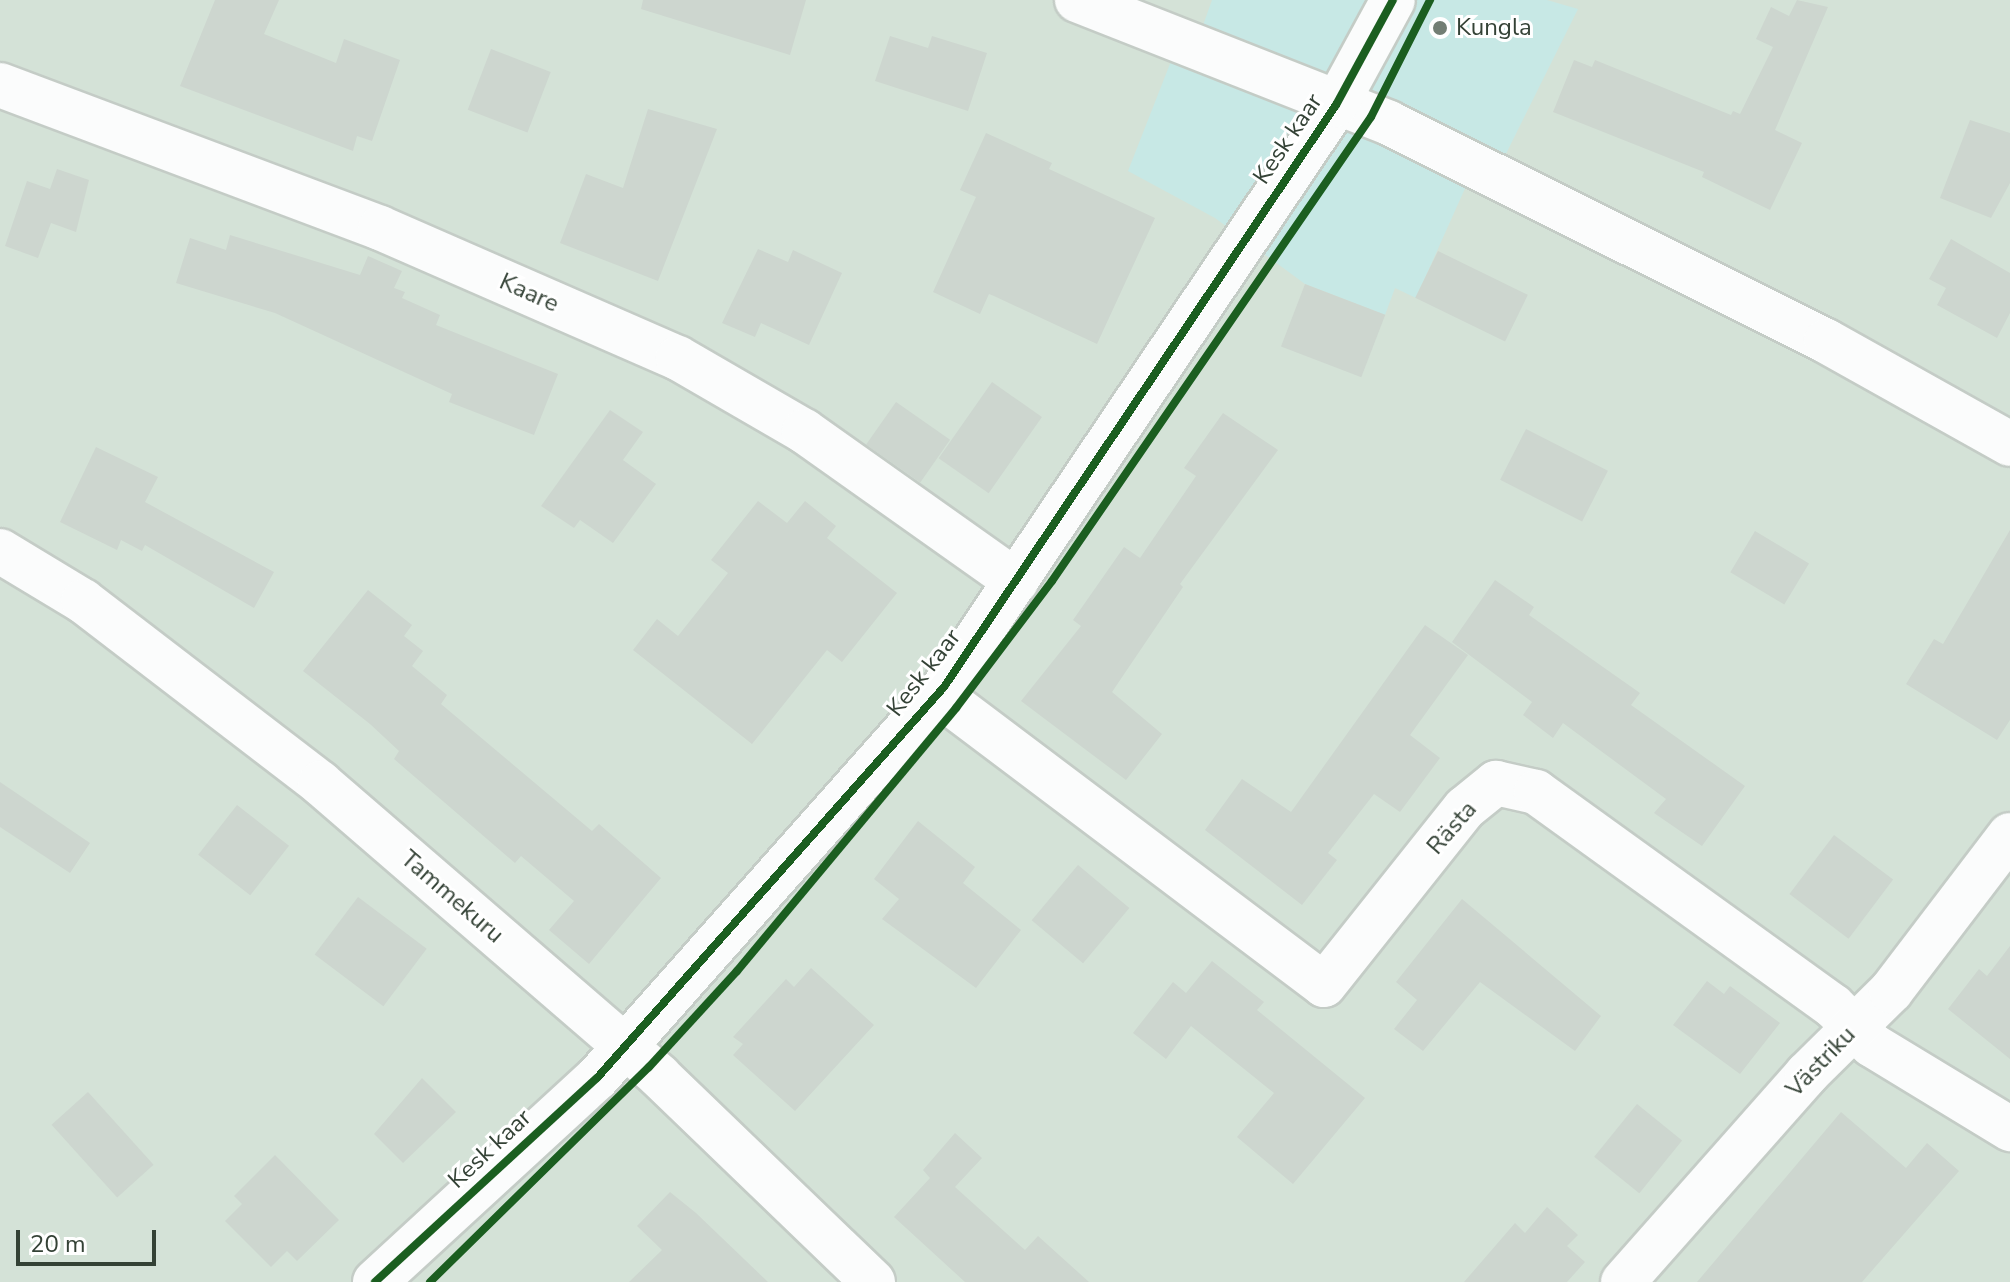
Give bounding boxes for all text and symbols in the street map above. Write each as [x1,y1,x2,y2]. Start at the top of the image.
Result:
place label: Kungla [1456,14,1532,42]
marker: Kungla [1431,19,1449,37]
street label: Kesk kaar [1247,88,1329,190]
street label: Kaare [495,267,563,319]
street label: Kesk kaar [881,624,967,722]
street label: Rästa [1421,795,1483,861]
street label: Tammekuru [395,845,509,949]
street label: Västriku [1780,1021,1862,1103]
street label: Kesk kaar [442,1103,538,1195]
scale bar [20,1214,160,1264]
text: 20 m [30,1228,86,1260]

